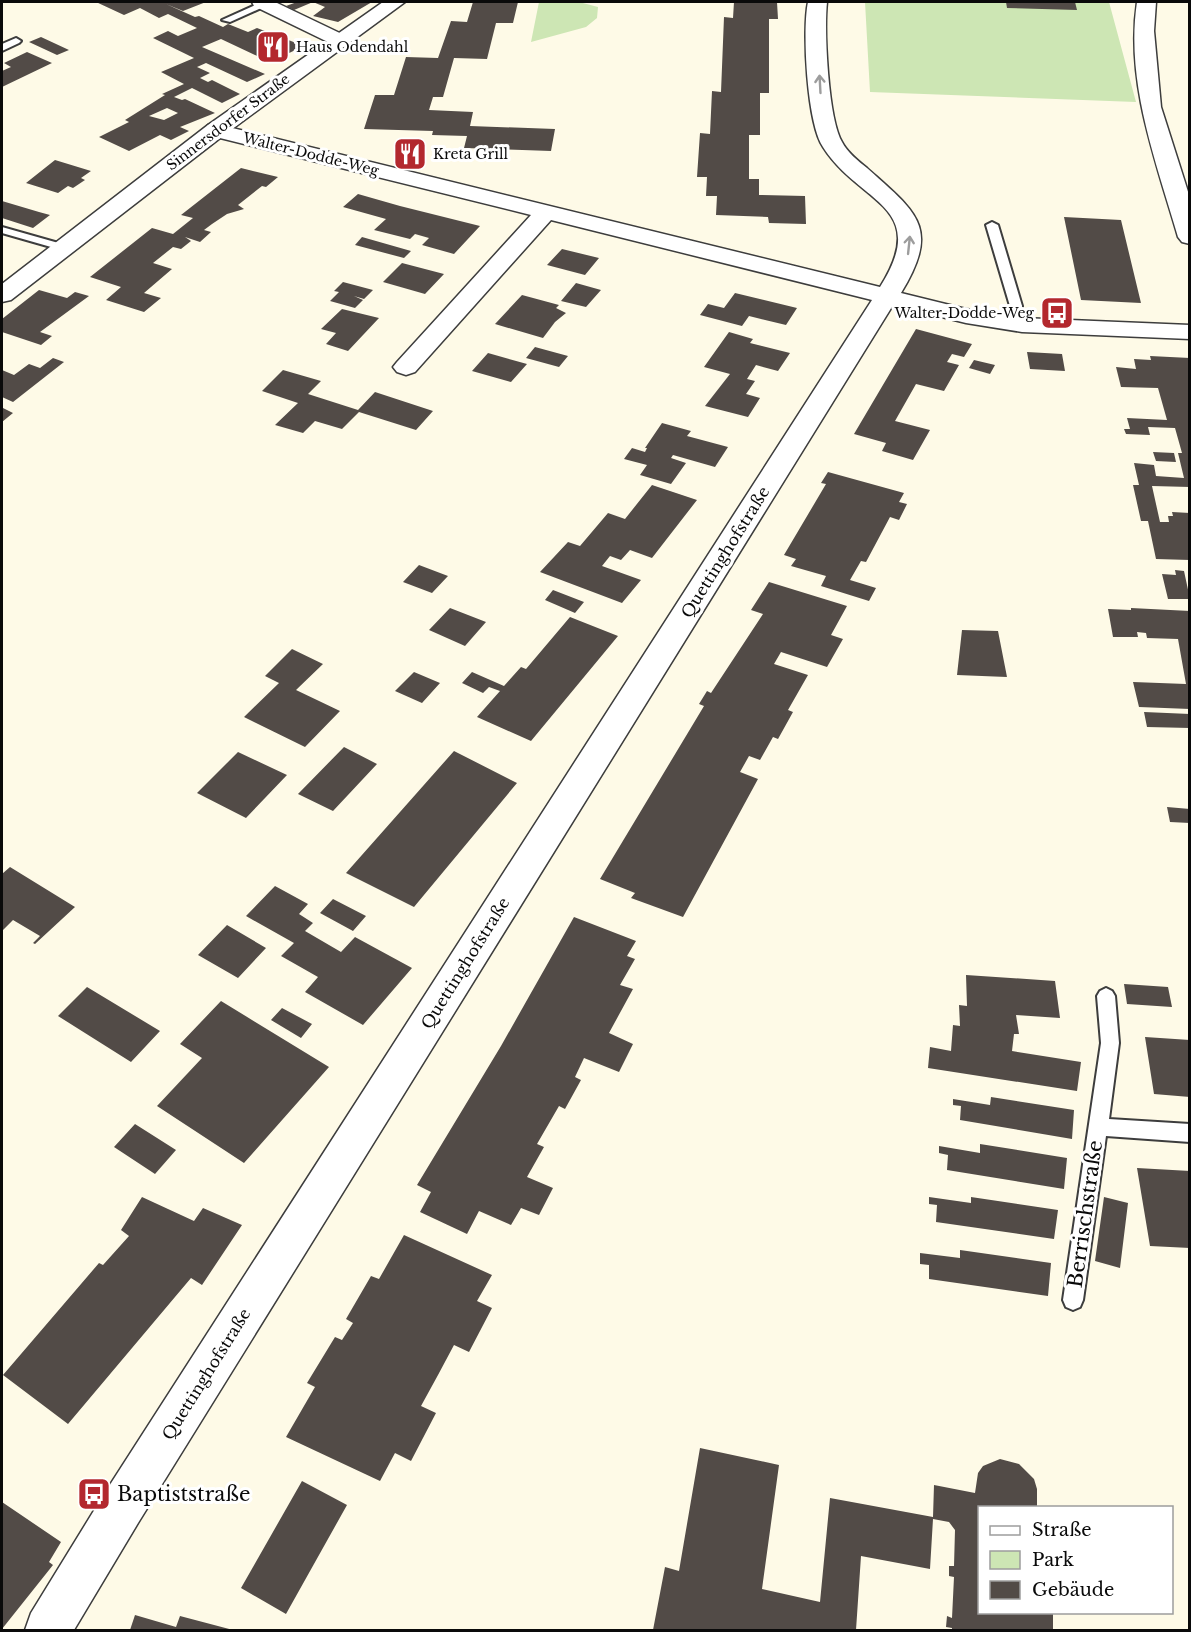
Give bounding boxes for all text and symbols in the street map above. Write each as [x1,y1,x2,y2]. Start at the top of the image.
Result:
restaurant icon: Haus Odendahl [255,29,291,65]
place label: Haus Odendahl [296,38,409,56]
street label: Sinnersdorfer Straße [163,70,293,174]
one-way arrow [814,75,825,95]
street label: Walter-Dodde-Weg [240,128,381,180]
restaurant icon: Kreta Grill [392,136,428,172]
place label: Kreta Grill [433,145,509,163]
one-way arrow [904,236,915,255]
bus stop icon: Walter-Dodde-Weg [1039,295,1075,331]
place label: Walter-Dodde-Weg [893,304,1035,322]
street label: Quettinghofstraße [676,483,774,621]
street label: Quettinghofstraße [416,894,514,1032]
street label: Berrischstraße [1063,1139,1107,1289]
street label: Quettinghofstraße [157,1305,255,1443]
bus stop icon: Baptiststraße [76,1476,112,1512]
place label: Baptiststraße [117,1482,250,1506]
legend [978,1506,1173,1614]
text: Straße [1032,1519,1092,1541]
text: Park [1032,1549,1074,1571]
text: Gebäude [1032,1579,1114,1601]

